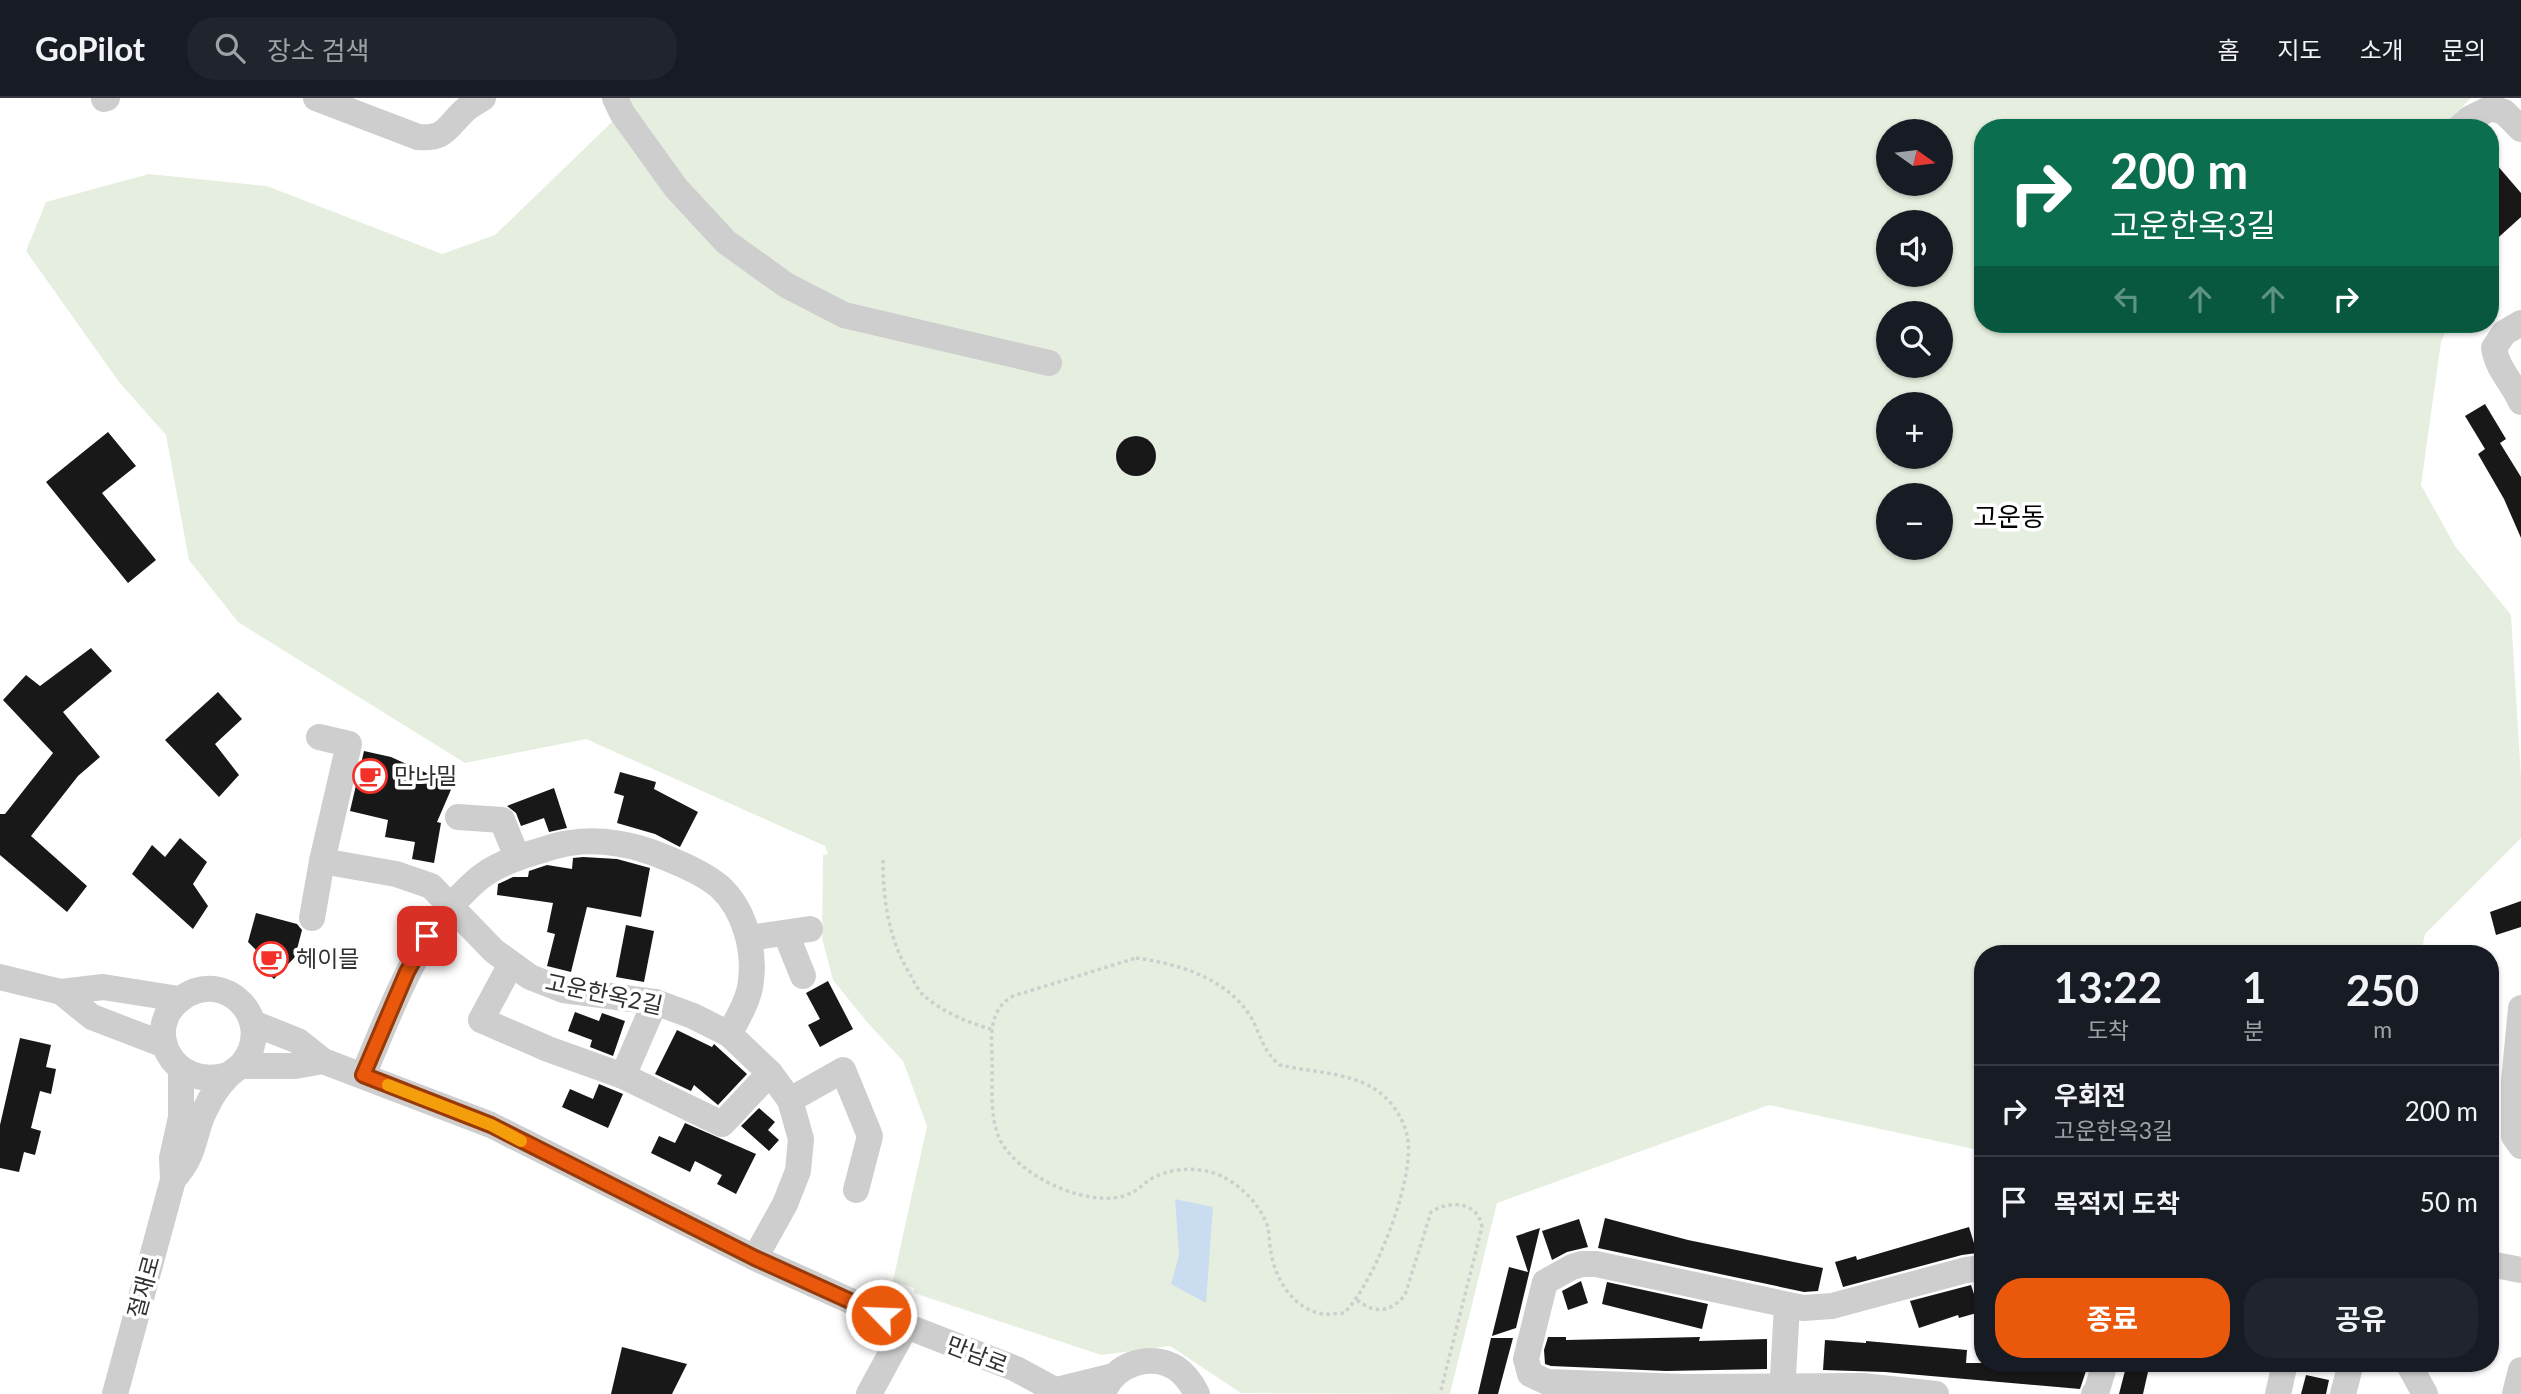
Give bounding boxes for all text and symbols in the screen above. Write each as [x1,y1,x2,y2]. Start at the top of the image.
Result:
search box [187,17,677,80]
text: GoPilot [35,28,145,68]
icon: search [211,29,249,67]
text: 장소 검색 [267,34,369,66]
text: 홈 [2217,35,2239,64]
text: 지도 [2277,35,2322,64]
text: 소개 [2360,35,2404,64]
text: 문의 [2442,35,2486,64]
north arrow [1876,119,1953,196]
map controls [1876,119,1953,560]
text: 200 m [2110,141,2248,199]
icon: right [1995,147,2086,238]
text: 고운한옥3길 [2110,205,2276,244]
button: sound [1876,210,1953,287]
icon: left [2108,280,2146,318]
icon: ahead [2181,280,2219,318]
icon: ahead [2254,280,2292,318]
icon: right [2327,280,2365,318]
button: search [1876,301,1953,378]
button: + [1876,392,1953,469]
button: − [1876,483,1953,560]
district label: 고운동 [1973,500,2045,532]
cafe icon: 만나밀 [351,757,389,795]
place label: 만나밀 [394,761,457,789]
pin [397,906,457,966]
icon: arrive [408,917,446,955]
cafe icon: 헤이믈 [252,940,290,978]
place label: 헤이믈 [296,944,359,972]
text: 13:22 [2054,962,2162,1012]
text: 1 [2242,962,2266,1012]
text: 250 [2346,965,2419,1015]
street label: 고운한옥2길 [543,967,665,1019]
text: m [2373,1015,2392,1043]
text: 도착 [2087,1016,2129,1044]
text: 분 [2243,1016,2265,1044]
text: 우회전 [2054,1079,2126,1111]
icon: right [1995,1092,2033,1130]
text: 200 m [2405,1095,2478,1127]
text: 고운한옥3길 [2054,1116,2173,1144]
icon: arrive [1995,1183,2033,1221]
text: 50 m [2420,1186,2478,1218]
text: 목적지 도착 [2054,1187,2180,1219]
street label: 절재로 [121,1252,165,1321]
position arrow [844,1278,918,1352]
button: 종료 [1995,1278,2230,1358]
button: 공유 [2244,1278,2478,1358]
street label: 만남로 [943,1330,1012,1379]

